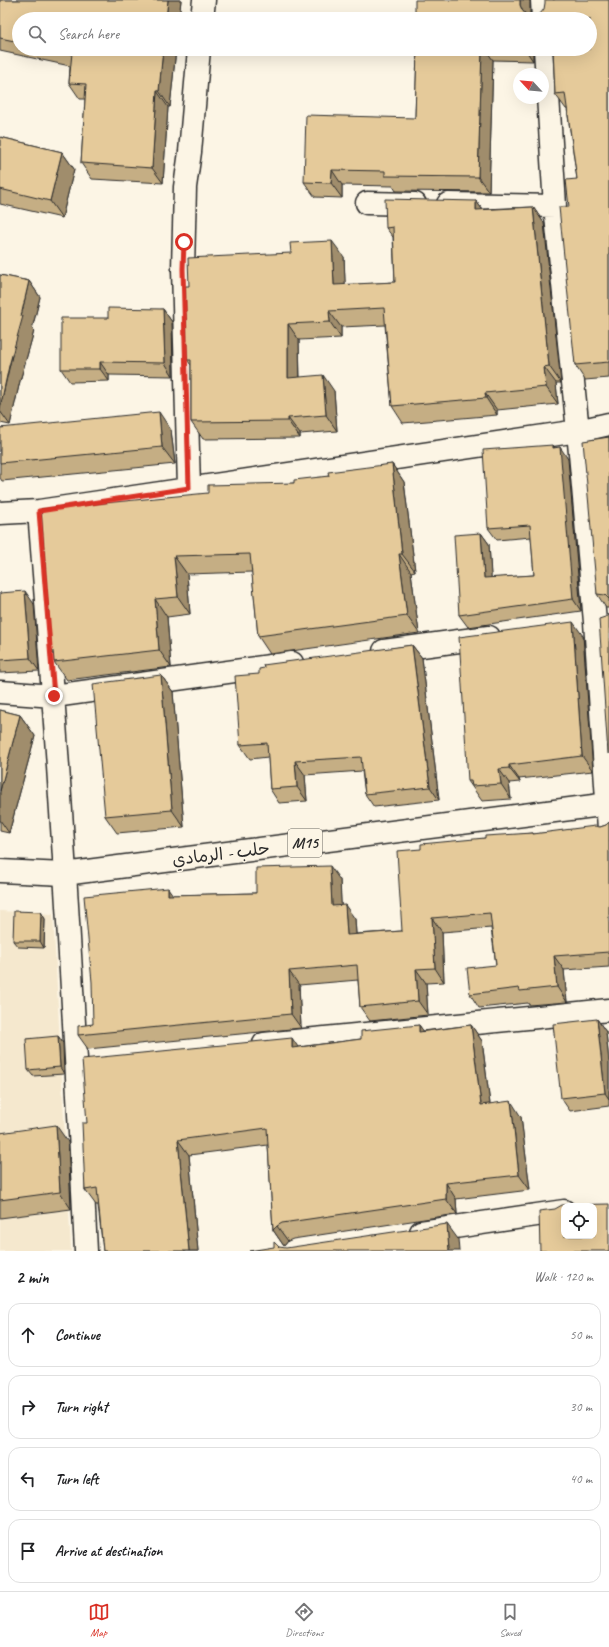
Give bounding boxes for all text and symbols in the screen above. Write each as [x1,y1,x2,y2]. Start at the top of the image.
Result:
search box [12,12,597,56]
icon: search [26,23,48,45]
text: Search here [58,25,119,44]
north arrow [513,68,549,104]
route start [175,233,193,251]
route end [45,687,63,705]
road number: M15 [288,829,322,857]
street label: حلب - الرمادي [171,838,271,872]
map controls [561,1203,597,1239]
button: locate [561,1203,597,1239]
text: 2 min [16,1267,49,1288]
text: Walk · 120 m [534,1269,593,1285]
icon: ahead [17,1324,39,1346]
text: Continue [55,1326,100,1345]
text: 50 m [570,1327,592,1343]
icon: right [17,1396,39,1418]
text: Turn right [55,1398,108,1417]
text: 30 m [570,1399,592,1415]
icon: left [17,1468,39,1490]
text: Turn left [55,1470,98,1489]
text: 40 m [570,1471,592,1487]
icon: arrive [17,1540,39,1562]
text: Arrive at destination [55,1542,162,1561]
tab: Map [88,1601,110,1639]
tab: Directions [285,1601,324,1639]
tab: Saved [499,1601,521,1639]

